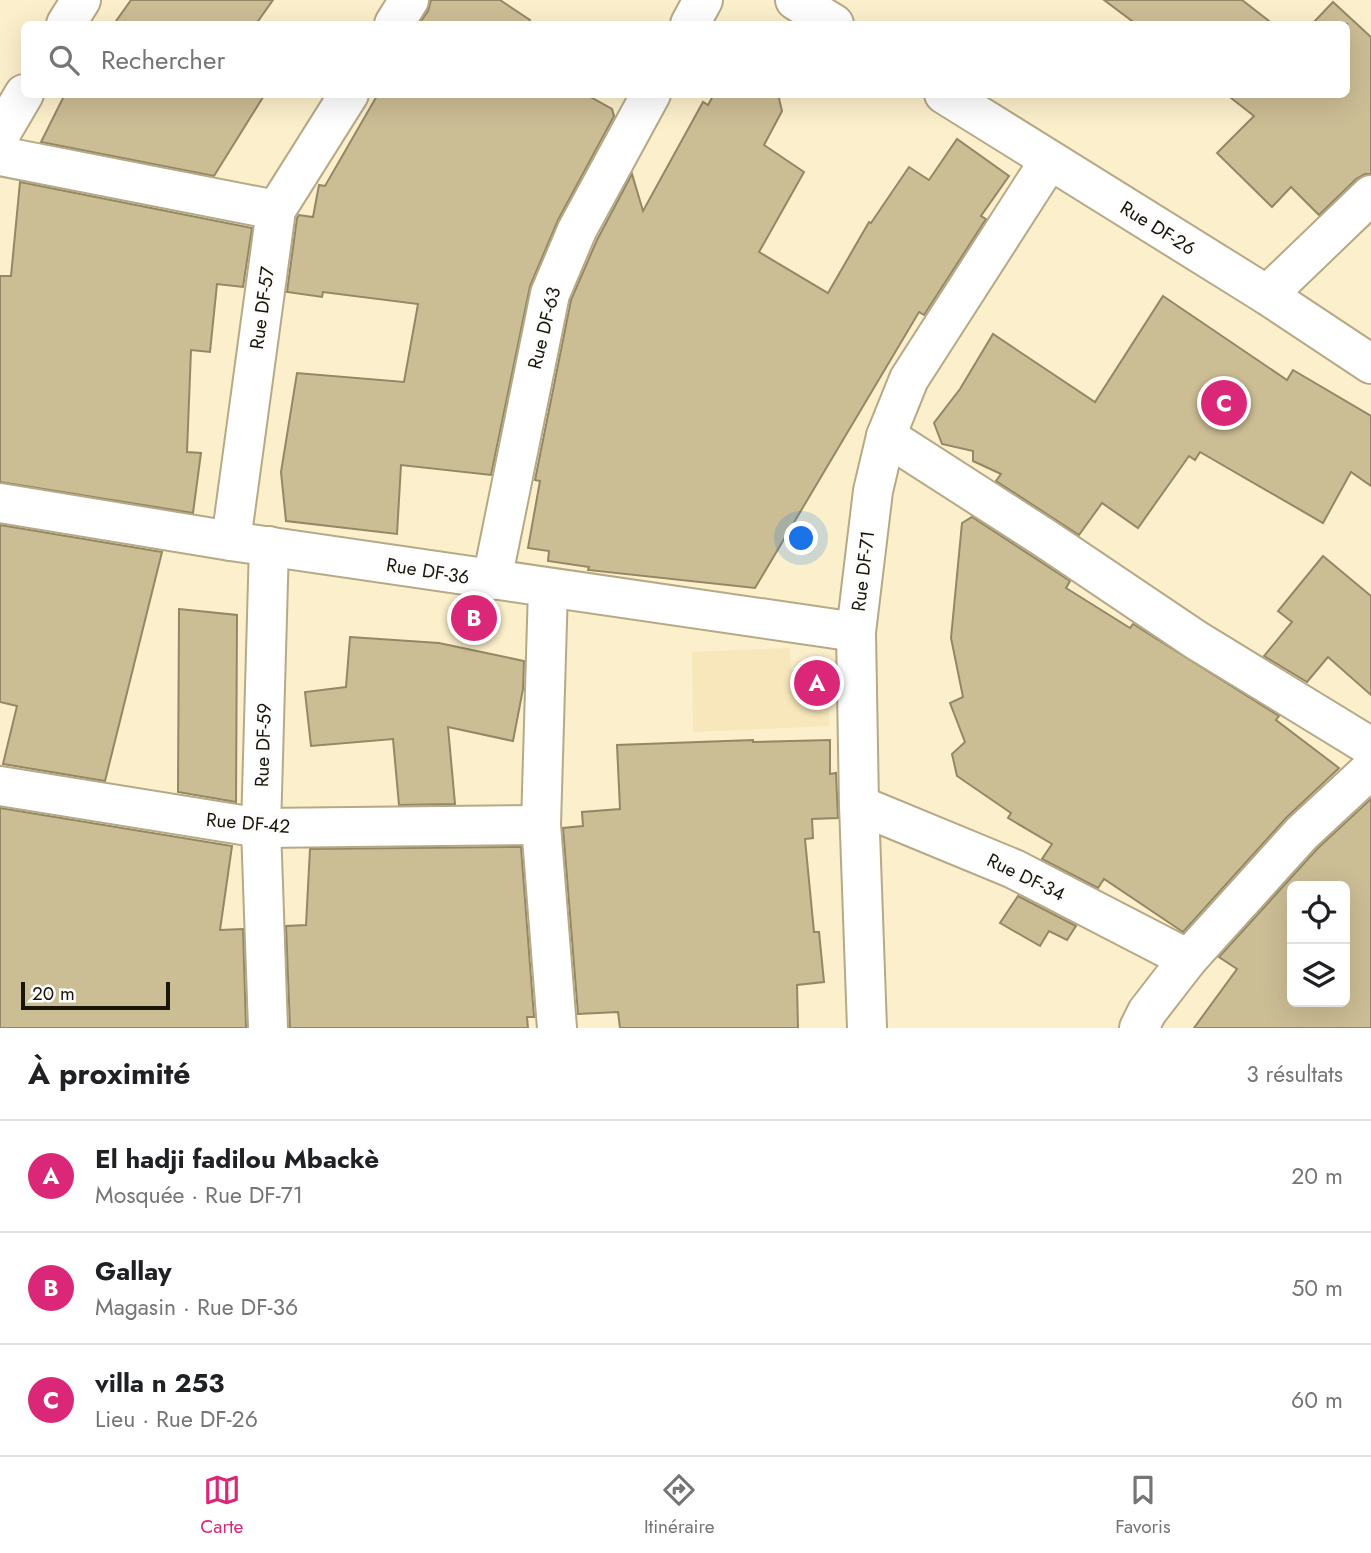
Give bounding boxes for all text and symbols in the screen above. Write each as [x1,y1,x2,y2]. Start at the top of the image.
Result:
search box [21,21,1350,98]
icon: search [45,41,83,79]
text: Rechercher [101,41,225,79]
street label: Rue DF-26 [1115,194,1201,262]
street label: Rue DF-57 [243,265,281,351]
street label: Rue DF-63 [521,284,567,372]
pin: C [1201,377,1247,429]
your location [784,521,818,555]
street label: Rue DF-71 [845,529,881,613]
street label: Rue DF-36 [384,551,472,591]
pin: B [451,592,497,644]
pin: A [794,657,840,709]
street label: Rue DF-59 [248,702,278,788]
street label: Rue DF-42 [205,806,291,840]
street label: Rue DF-34 [982,846,1070,908]
map controls [1287,881,1350,1007]
button: locate [1287,881,1350,944]
button: layers [1287,944,1350,1007]
scale bar [21,979,170,1011]
text: 20 m [32,980,75,1007]
text: À proximité [28,1052,191,1095]
text: 3 résultats [1246,1057,1343,1091]
text: El hadji fadilou Mbackè [95,1140,379,1178]
text: A [43,1159,59,1193]
text: 20 m [1291,1159,1343,1193]
text: Mosquée · Rue DF-71 [95,1178,303,1212]
text: Gallay [95,1252,172,1290]
text: B [43,1271,59,1305]
text: 50 m [1291,1271,1343,1305]
text: Magasin · Rue DF-36 [95,1290,298,1324]
text: villa n 253 [95,1364,224,1402]
text: C [43,1383,59,1417]
text: 60 m [1291,1383,1343,1417]
text: Lieu · Rue DF-26 [95,1402,258,1436]
tab: Carte [200,1471,243,1540]
tab: Itinéraire [644,1471,715,1540]
tab: Favoris [1115,1471,1171,1540]

